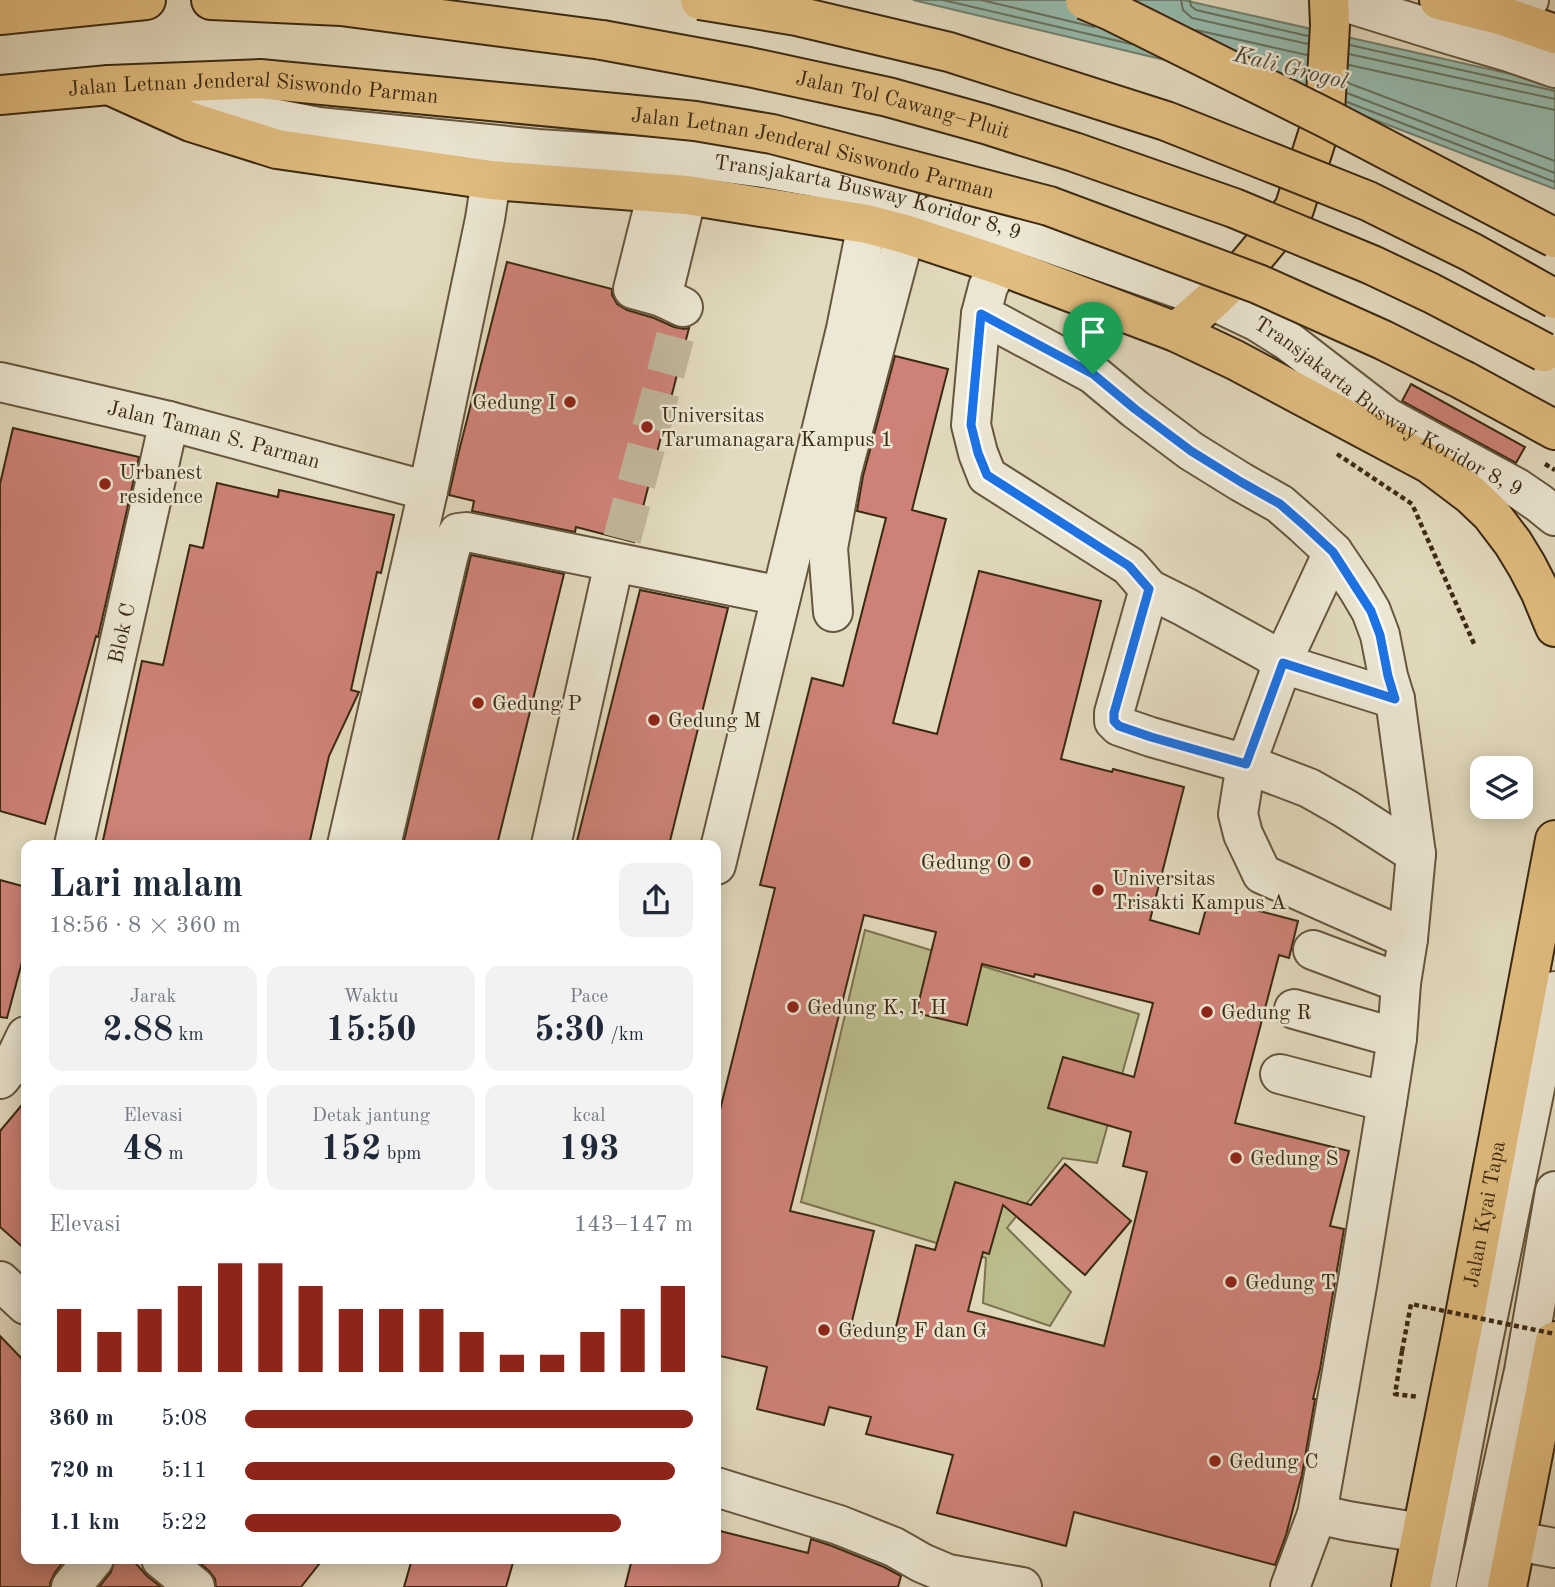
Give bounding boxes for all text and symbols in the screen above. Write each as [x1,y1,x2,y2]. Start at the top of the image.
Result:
water label: Kali Grogol [1230,43,1350,95]
street label: Jalan Tol Cawang–Pluit [794,68,1012,143]
street label: Jalan Letnan Jenderal Siswondo Parman [67,70,439,108]
street label: Jalan Letnan Jenderal Siswondo Parman [630,106,996,203]
street label: Transjakarta Busway Koridor 8, 9 [713,153,1024,245]
pin [1063,302,1123,374]
icon: arrive [1074,313,1112,351]
street label: Transjakarta Busway Koridor 8, 9 [1250,314,1526,501]
place label: Gedung I [472,393,556,414]
marker: Gedung I [562,394,578,410]
street label: Jalan Taman S. Parman [105,398,322,473]
place label: Universitas Tarumanagara Kampus 1 [661,406,893,451]
marker: Universitas Tarumanagara Kampus 1 [639,419,655,435]
place label: Urbanest residence [119,463,203,508]
marker: Urbanest residence [97,476,113,492]
street label: Blok C [106,601,140,666]
place label: Gedung P [492,694,582,715]
marker: Gedung P [470,695,486,711]
place label: Gedung M [668,711,761,732]
marker: Gedung M [646,712,662,728]
map controls [1470,756,1533,819]
button: layers [1470,756,1533,819]
place label: Gedung O [921,853,1011,874]
marker: Gedung O [1017,854,1033,870]
button: share [619,863,693,937]
text: Lari malam [49,867,243,905]
place label: Universitas Trisakti Kampus A [1112,869,1287,914]
marker: Universitas Trisakti Kampus A [1090,882,1106,898]
text: 18:56 · 8 × 360 m [49,914,241,937]
text: Jarak [130,988,176,1007]
text: Waktu [344,988,398,1007]
text: Pace [570,988,608,1007]
place label: Gedung K, I, H [807,998,947,1019]
marker: Gedung K, I, H [785,999,801,1015]
place label: Gedung R [1221,1003,1312,1024]
marker: Gedung R [1199,1004,1215,1020]
text: 2.88 [103,1013,173,1048]
text: 15:50 [325,1013,417,1048]
text: 5:30 [534,1013,605,1048]
text: km [173,1026,204,1045]
text: /km [605,1026,644,1045]
text: Elevasi [123,1107,183,1126]
text: Detak jantung [312,1107,430,1126]
text: kcal [573,1107,605,1126]
text: 48 [122,1132,163,1167]
text: 152 [321,1132,381,1167]
text: 193 [559,1132,619,1167]
street label: Jalan Kyai Tapa [1461,1139,1510,1289]
text: m [163,1145,184,1164]
text: bpm [381,1145,421,1164]
place label: Gedung S [1250,1149,1339,1170]
marker: Gedung S [1228,1150,1244,1166]
text: Elevasi [49,1213,121,1236]
text: 143–147 m [574,1213,693,1236]
place label: Gedung T [1245,1273,1336,1294]
marker: Gedung T [1223,1274,1239,1290]
place label: Gedung F dan G [838,1321,987,1342]
marker: Gedung F dan G [816,1322,832,1338]
text: 360 m [49,1407,114,1430]
text: 5:08 [161,1407,207,1430]
place label: Gedung C [1229,1452,1319,1473]
marker: Gedung C [1207,1453,1223,1469]
text: 720 m [49,1459,114,1482]
text: 5:11 [161,1459,207,1482]
text: 1.1 km [49,1511,120,1534]
text: 5:22 [161,1511,207,1534]

